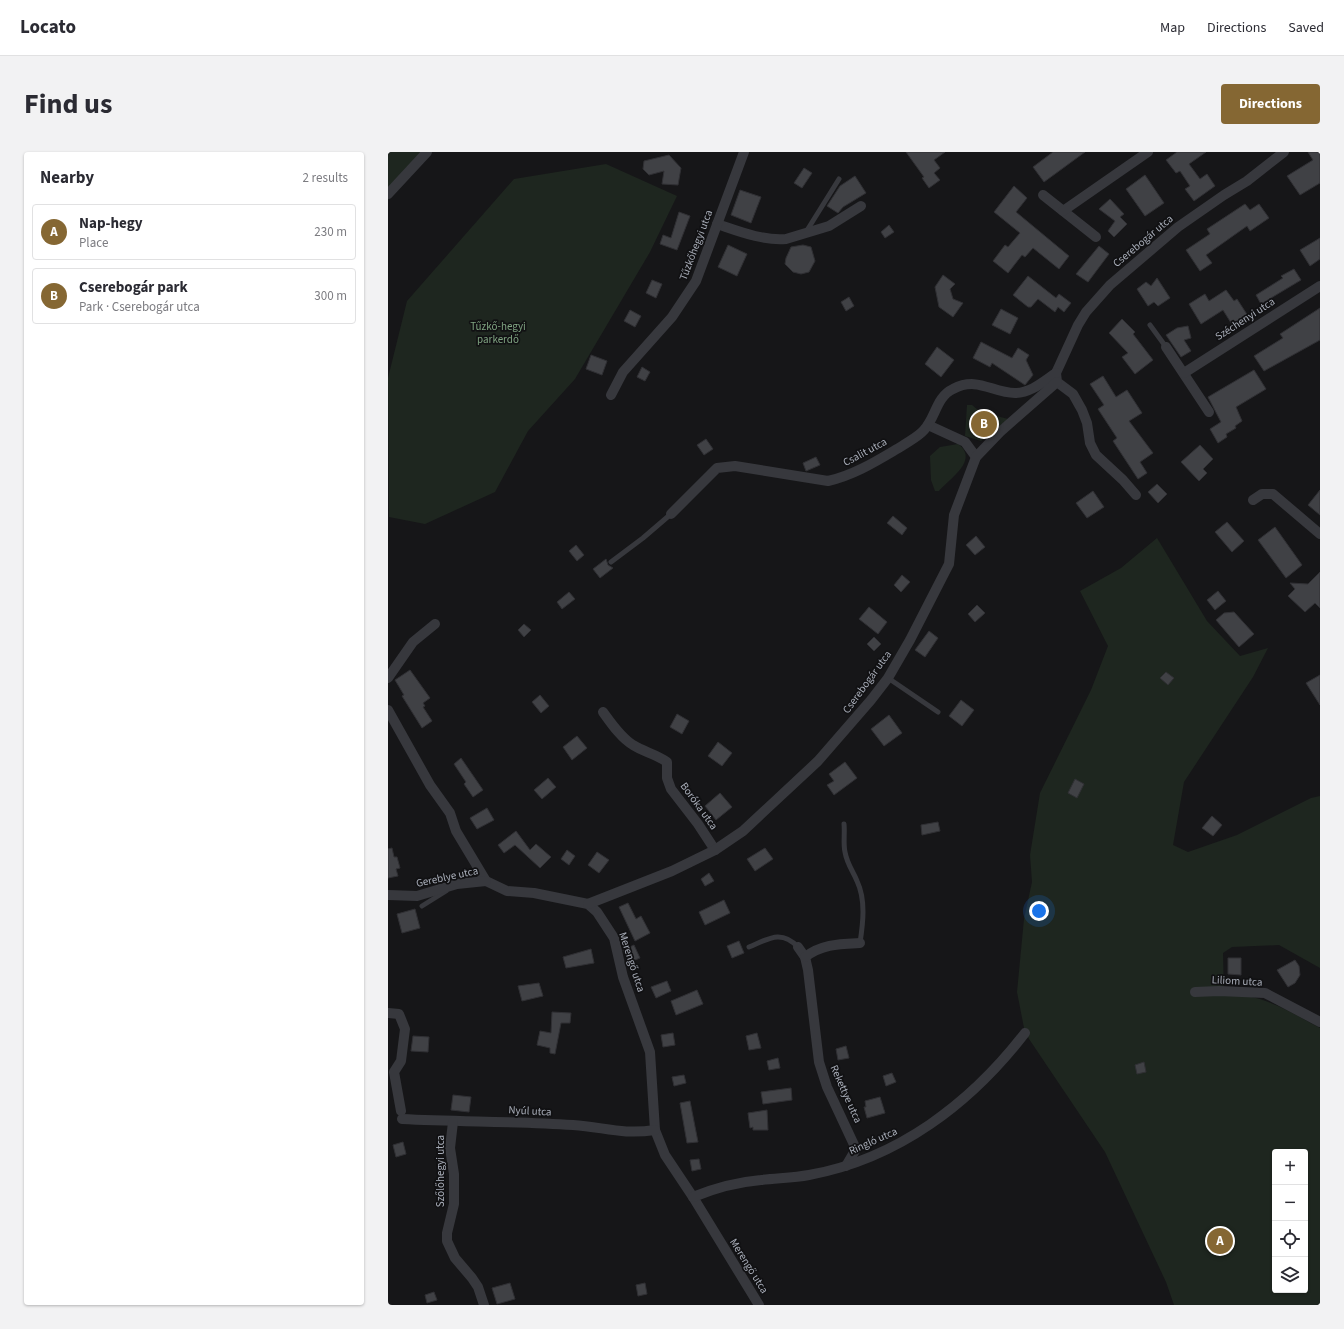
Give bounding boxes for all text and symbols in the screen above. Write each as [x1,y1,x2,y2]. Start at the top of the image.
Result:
text: Locato [20,14,76,41]
text: Map [1160,18,1185,38]
text: Directions [1207,18,1266,38]
text: Saved [1288,18,1324,38]
text: Find us [24,84,112,124]
button: Directions [1221,84,1320,124]
text: Nearby [40,166,94,190]
text: 2 results [303,169,348,187]
street label: Tűzkőhegyi utca [676,208,716,282]
street label: Cserebogár utca [1110,211,1176,271]
text: Nap-hegy [79,213,143,234]
text: A [50,223,58,241]
text: 230 m [314,223,347,241]
text: Place [79,234,108,252]
text: Cserebogár park [79,277,188,298]
text: B [50,287,58,305]
text: 300 m [314,287,347,305]
street label: Széchenyi utca [1212,294,1278,344]
text: Park · Cserebogár utca [79,298,200,316]
park label: Tűzkő-hegyi parkerdő [470,319,526,347]
pin: B [971,409,997,439]
street label: Csalit utca [840,434,890,470]
street label: Cserebogár utca [839,647,895,717]
street label: Boróka utca [677,779,721,833]
street label: Gereblye utca [415,863,479,891]
your location [1029,901,1049,921]
street label: Merengő utca [615,930,649,994]
street label: Liliom utca [1211,972,1263,990]
street label: Rekettye utca [827,1063,865,1125]
street label: Nyúl utca [508,1102,552,1120]
street label: Ringló utca [846,1124,900,1158]
street label: Szőlőhegyi utca [433,1135,448,1207]
map controls [1272,1149,1308,1293]
button: + [1272,1149,1308,1185]
button: − [1272,1185,1308,1221]
button: locate [1272,1221,1308,1257]
pin: A [1207,1226,1233,1256]
street label: Merengő utca [726,1236,772,1296]
button: layers [1272,1257,1308,1293]

